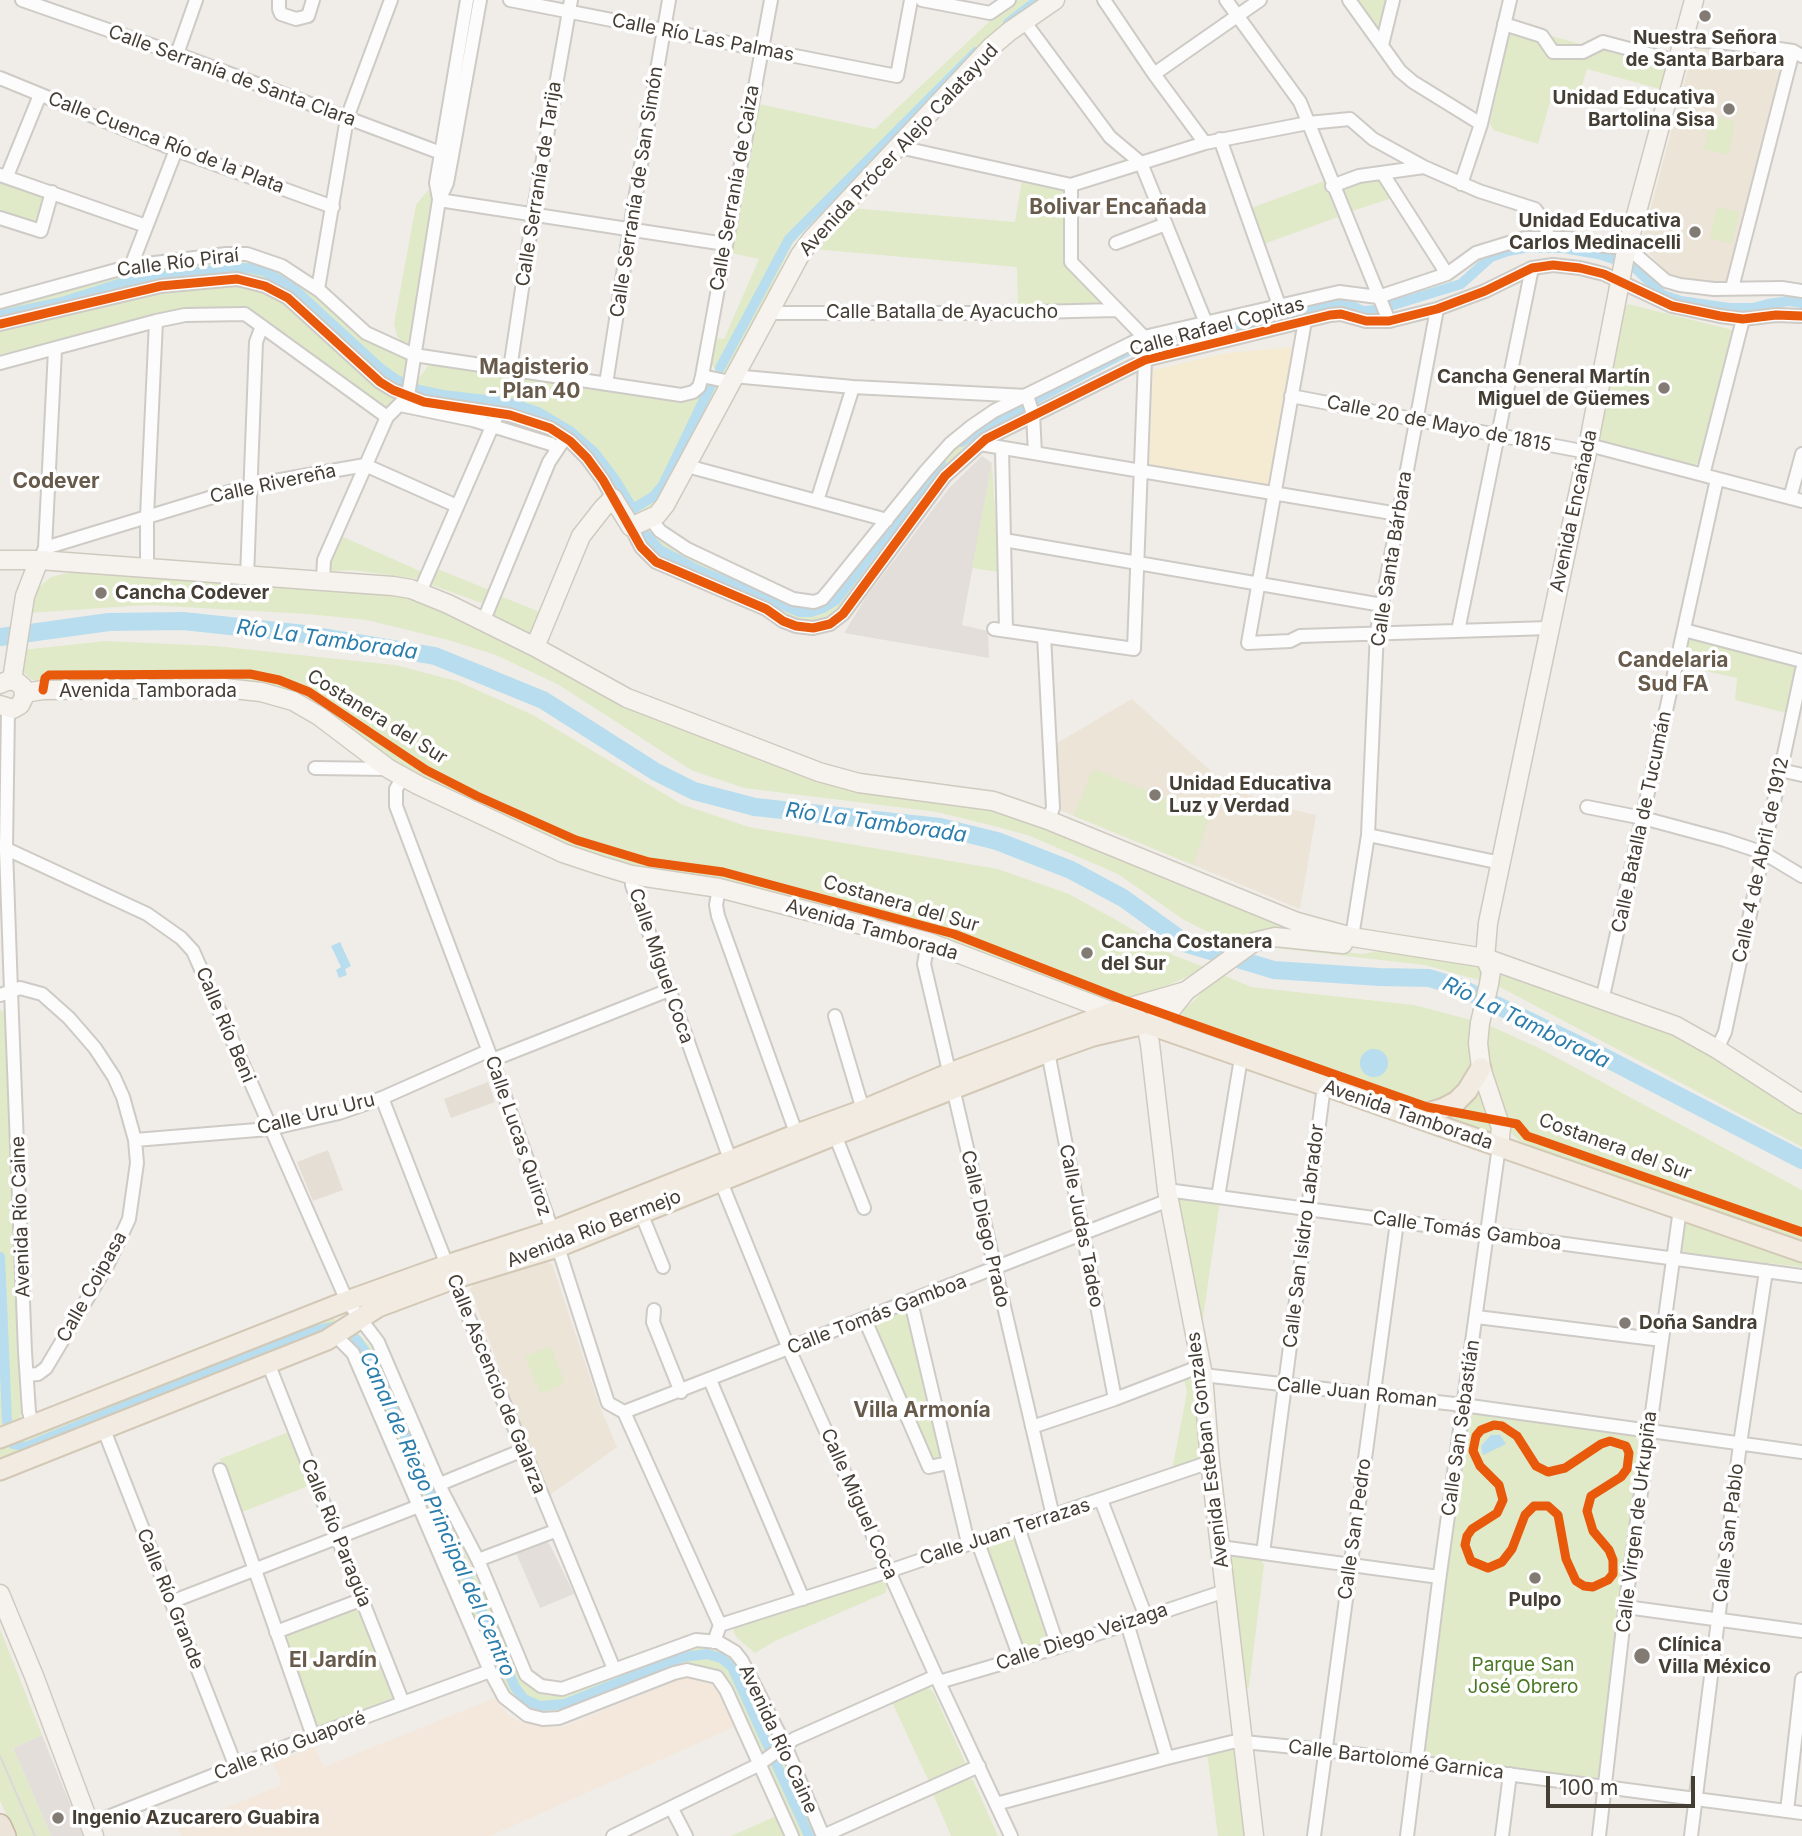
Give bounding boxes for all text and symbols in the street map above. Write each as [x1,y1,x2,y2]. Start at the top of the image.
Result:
marker: Nuestra Señora de Santa Barbara [1697,8,1713,24]
street label: Calle Río Las Palmas [610,9,796,67]
street label: Calle Serranía de Santa Clara [105,20,359,132]
place label: Nuestra Señora de Santa Barbara [1625,27,1785,71]
street label: Avenida Prócer Alejo Calatayud [795,39,1003,261]
street label: Calle Serranía de San Simón [606,65,668,319]
street label: Calle Serranía de Tarija [512,80,566,288]
street label: Calle Serranía de Caiza [706,83,764,293]
street label: Calle Cuenca Río de la Plata [45,87,287,199]
place label: Unidad Educativa Bartolina Sisa [1553,87,1715,131]
marker: Unidad Educativa Bartolina Sisa [1721,101,1737,117]
district label: Bolivar Encañada [1029,195,1207,221]
place label: Unidad Educativa Carlos Medinacelli [1509,210,1681,254]
marker: Unidad Educativa Carlos Medinacelli [1687,224,1703,240]
street label: Calle Río Piraí [116,244,240,282]
street label: Calle Rafael Copitas [1127,293,1307,361]
street label: Calle Batalla de Ayacucho [826,301,1058,323]
district label: Magisterio - Plan 40 [479,355,589,405]
place label: Cancha General Martín Miguel de Güemes [1437,366,1650,410]
marker: Cancha General Martín Miguel de Güemes [1656,380,1672,396]
street label: Calle 20 de Mayo de 1815 [1325,391,1553,457]
street label: Avenida Encañada [1546,428,1602,594]
street label: Calle Rivereña [208,460,338,508]
district label: Codever [12,469,100,495]
street label: Calle Santa Bárbara [1367,470,1417,648]
place label: Cancha Codever [115,582,269,604]
marker: Cancha Codever [93,585,109,601]
water label: Río La Tamborada [235,615,419,665]
district label: Candelaria Sud FA [1617,648,1729,698]
street label: Costanera del Sur [303,665,451,769]
street label: Avenida Tamborada [59,680,237,702]
street label: Calle Batalla de Tucumán [1607,709,1677,935]
street label: Calle 4 de Abril de 1912 [1728,755,1794,965]
place label: Unidad Educativa Luz y Verdad [1169,773,1331,817]
marker: Unidad Educativa Luz y Verdad [1147,787,1163,803]
water label: Río La Tamborada [784,798,968,848]
street label: Costanera del Sur [820,871,982,937]
street label: Calle Miguel Coca [624,885,698,1047]
street label: Avenida Tamborada [783,895,961,965]
place label: Cancha Costanera del Sur [1101,931,1273,975]
marker: Cancha Costanera del Sur [1079,945,1095,961]
street label: Calle Río Beni [190,964,260,1086]
water label: Río La Tamborada [1438,972,1614,1074]
street label: Calle Lucas Quiroz [480,1053,556,1219]
street label: Avenida Tamborada [1320,1075,1496,1155]
street label: Calle Uru Uru [255,1088,377,1140]
street label: Costanera del Sur [1535,1109,1695,1185]
street label: Calle San Isidro Labrador [1279,1123,1329,1349]
street label: Avenida Río Caine [7,1136,35,1298]
street label: Calle Judas Tadeo [1054,1143,1108,1309]
street label: Calle Diego Prado [956,1148,1014,1310]
street label: Avenida Río Bermejo [504,1185,684,1273]
street label: Calle Tomás Gamboa [1371,1206,1563,1256]
street label: Calle Coipasa [52,1228,132,1346]
street label: Calle Tomás Gamboa [784,1270,970,1360]
street label: Calle Ascencio de Galarza [441,1271,551,1497]
place label: Doña Sandra [1639,1312,1758,1334]
marker: Doña Sandra [1617,1315,1633,1331]
street label: Avenida Esteban Gonzales [1182,1331,1234,1569]
street label: Calle San Sebastián [1437,1338,1485,1518]
water label: Canal de Riego Principal del Centro [354,1347,520,1681]
street label: Calle Juan Roman [1276,1373,1438,1413]
district label: Villa Armonía [853,1398,991,1424]
street label: Calle Virgen de Urkupiña [1612,1410,1662,1634]
street label: Calle Miguel Coca [815,1425,903,1583]
street label: Calle Río Paragúa [296,1456,376,1610]
street label: Calle San Pedro [1334,1457,1376,1601]
street label: Calle San Pablo [1709,1462,1749,1604]
street label: Calle Juan Terrazas [917,1494,1093,1570]
street label: Calle Río Grande [131,1525,209,1673]
marker: Pulpo [1527,1570,1543,1586]
place label: Pulpo [1509,1589,1561,1611]
street label: Calle Diego Veizaga [993,1598,1171,1676]
place label: Clínica Villa México [1658,1634,1771,1678]
marker: Clínica Villa México [1632,1646,1652,1666]
district label: El Jardín [289,1648,377,1674]
park label: Parque San José Obrero [1468,1654,1578,1698]
street label: Avenida Río Caine [734,1661,822,1817]
street label: Calle Río Guaporé [211,1707,369,1785]
street label: Calle Bartolomé Garnica [1287,1735,1505,1785]
scale bar [1550,1762,1699,1806]
text: 100 m [1559,1775,1618,1800]
place label: Ingenio Azucarero Guabira [72,1807,320,1829]
marker: Ingenio Azucarero Guabira [50,1810,66,1826]

